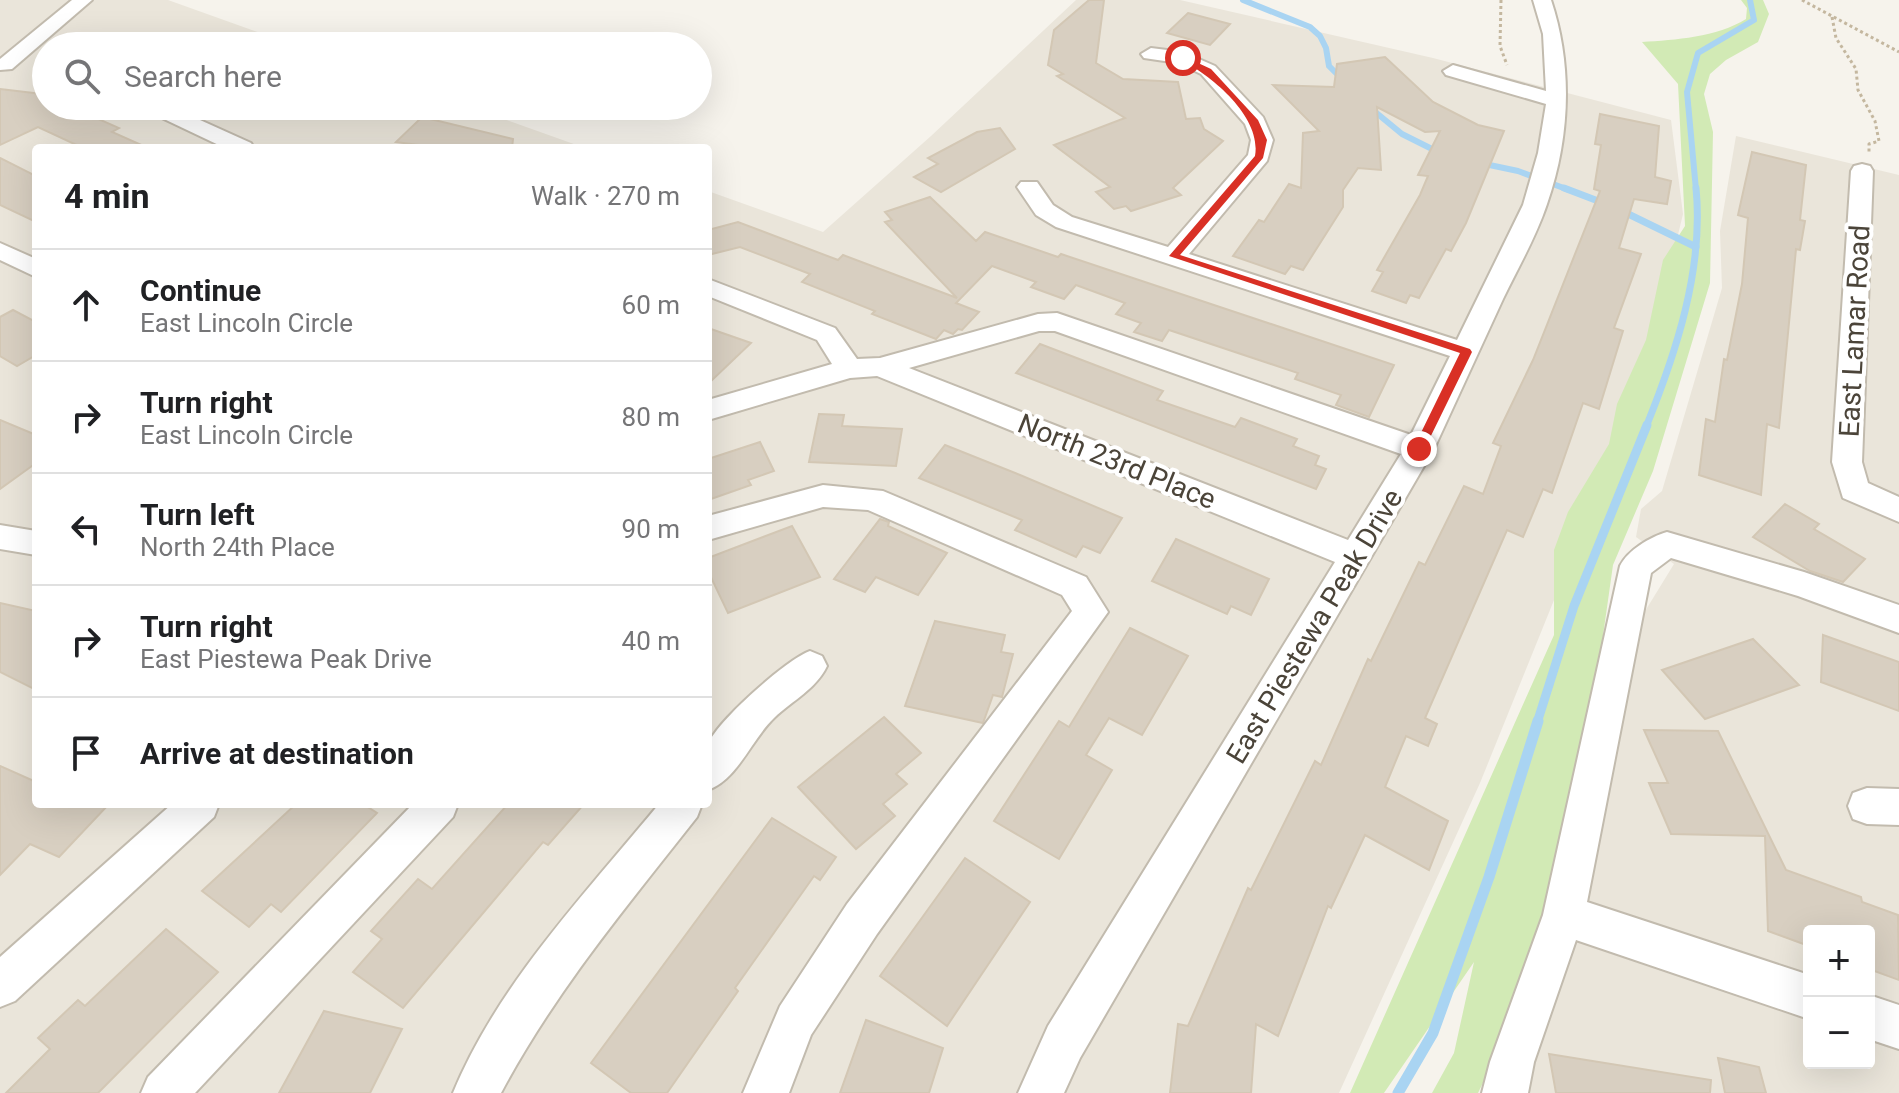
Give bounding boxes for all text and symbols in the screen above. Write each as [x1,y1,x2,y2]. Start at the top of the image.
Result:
search box [32,32,712,120]
route start [1165,40,1201,76]
icon: search [60,54,104,98]
text: Search here [124,59,282,94]
text: 4 min [64,176,149,216]
text: Walk · 270 m [531,181,680,211]
street label: East Lamar Road [1832,224,1877,438]
text: Continue [140,273,261,308]
icon: ahead [64,283,108,327]
text: 60 m [622,290,680,320]
text: East Lincoln Circle [140,308,353,338]
text: Turn right [140,385,273,420]
icon: right [64,395,108,439]
text: 80 m [622,402,680,432]
street label: North 23rd Place [1013,407,1220,516]
text: East Lincoln Circle [140,420,353,450]
route end [1401,431,1437,467]
street label: East Piestewa Peak Drive [1219,483,1410,769]
text: Turn left [140,497,255,532]
icon: left [64,507,108,551]
text: 90 m [622,514,680,544]
text: North 24th Place [140,532,335,562]
text: Turn right [140,609,273,644]
icon: right [64,619,108,663]
text: 40 m [622,626,680,656]
text: East Piestewa Peak Drive [140,644,432,674]
icon: arrive [64,731,108,775]
text: Arrive at destination [140,736,414,771]
map controls [1803,925,1875,1069]
button: + [1803,925,1875,997]
button: − [1803,997,1875,1069]

